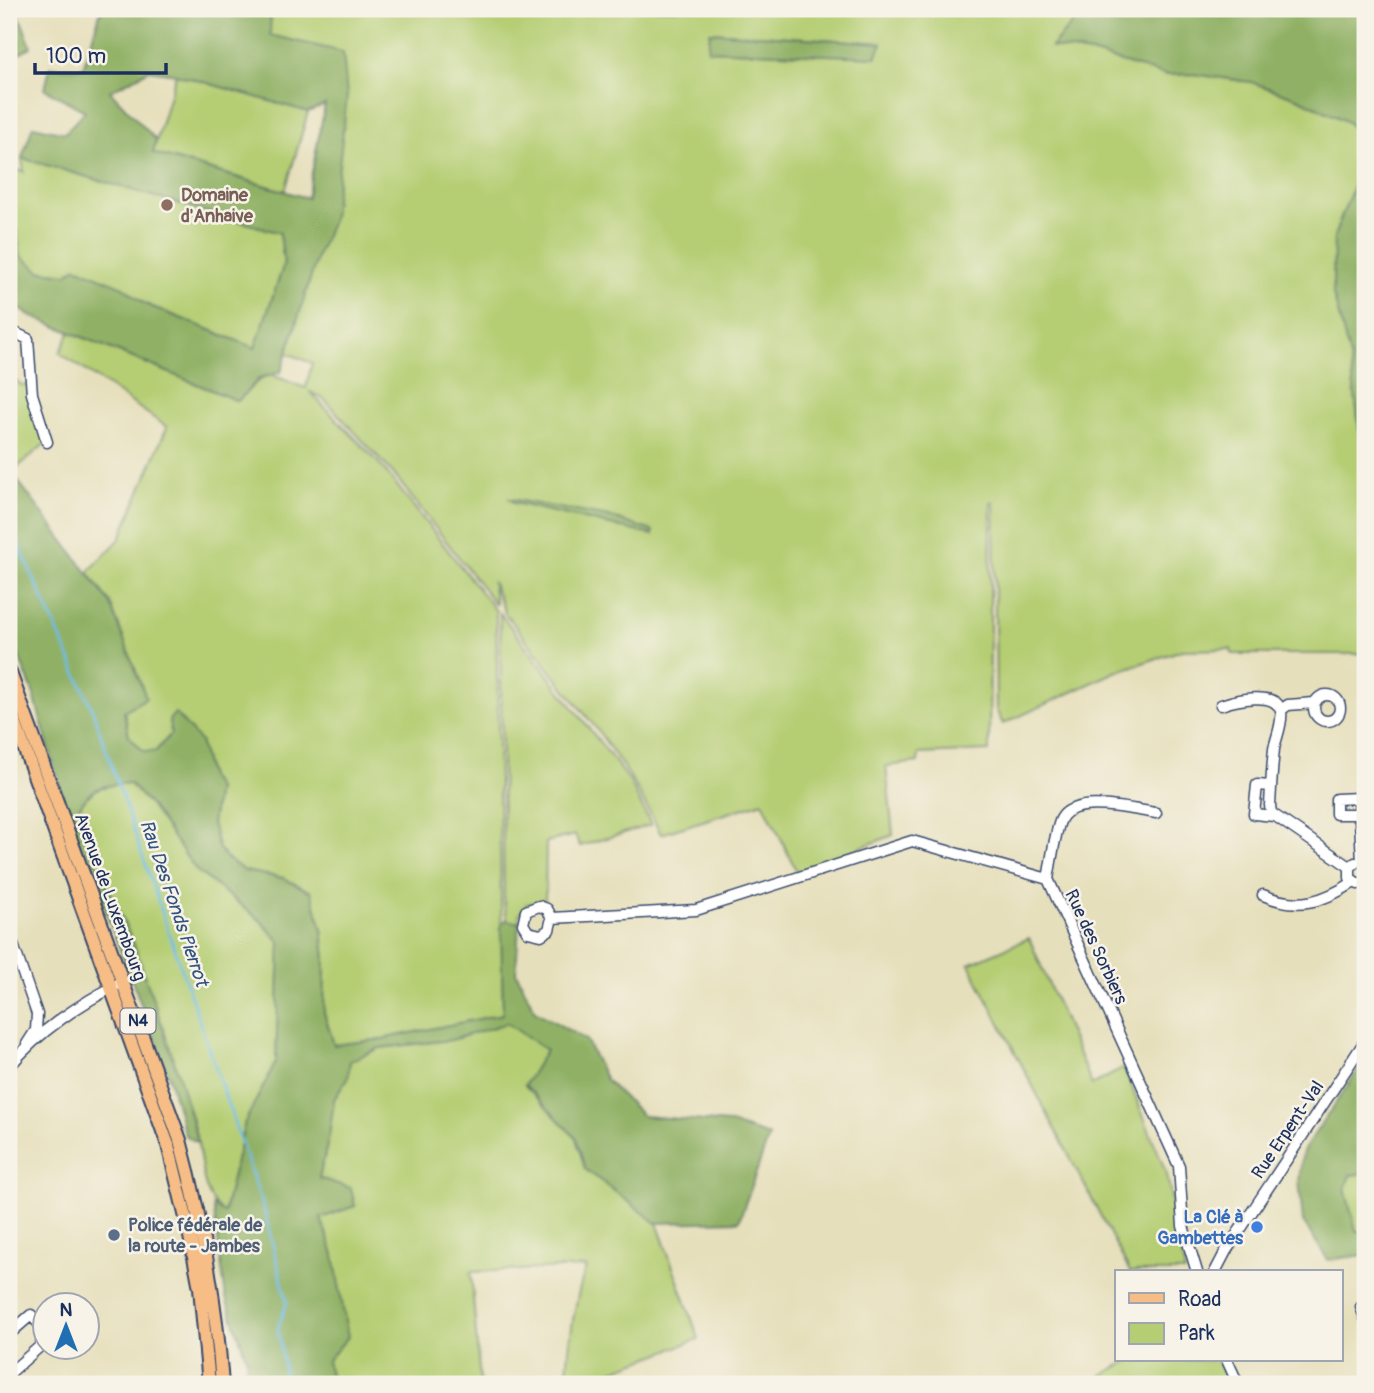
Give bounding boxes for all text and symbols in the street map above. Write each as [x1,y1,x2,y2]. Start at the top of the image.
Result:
scale bar [35,32,166,76]
text: 100 m [46,43,106,70]
place label: Domaine d'Anhaive [181,184,254,228]
marker: Domaine d'Anhaive [159,197,175,213]
street label: Avenue de Luxembourg [69,810,151,984]
water label: Rau Des Fonds Pierrot [134,817,215,992]
street label: Rue des Sorbiers [1059,886,1133,1008]
road number: N4 [120,1009,156,1034]
street label: Rue Erpent-Val [1247,1077,1329,1183]
place label: La Clé à Gambettes [1158,1206,1244,1250]
place label: Police fédérale de la route - Jambes [128,1214,263,1258]
marker: La Clé à Gambettes [1249,1219,1265,1235]
marker: Police fédérale de la route - Jambes [106,1227,122,1243]
legend [1115,1270,1342,1362]
text: Road [1178,1286,1222,1313]
north arrow [32,1292,102,1362]
text: N [60,1298,73,1322]
text: Park [1178,1320,1215,1347]

